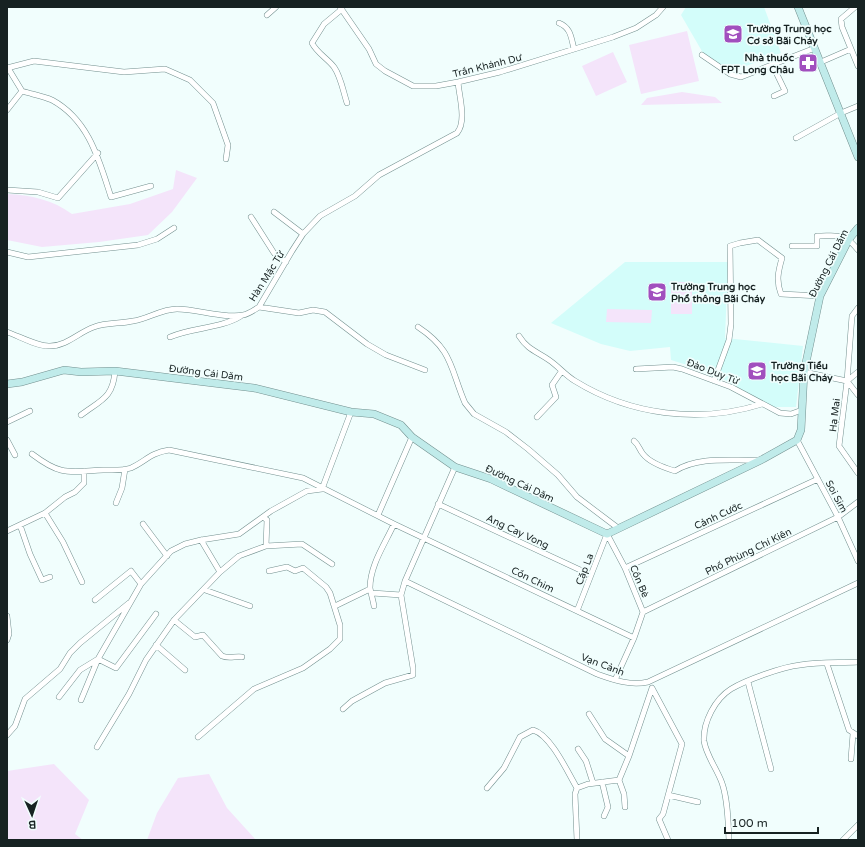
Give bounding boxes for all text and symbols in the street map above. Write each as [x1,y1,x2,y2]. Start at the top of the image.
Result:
school or university icon: Trường Trung học Cơ sở Bãi Cháy [722,23,744,45]
place label: Trường Trung học Cơ sở Bãi Cháy [746,23,832,47]
street label: Trần Khánh Dư [452,51,524,80]
place label: Nhà thuốc FPT Long Châu [721,52,795,76]
pharmacy icon: Nhà thuốc FPT Long Châu [797,52,819,74]
street label: Đường Cái Dăm [807,227,851,299]
street label: Hàn Mặc Tử [247,249,287,304]
school or university icon: Trường Trung học Phổ thông Bãi Cháy [646,281,668,303]
place label: Trường Trung học Phổ thông Bãi Cháy [670,281,766,305]
street label: Đào Duy Từ [685,356,741,388]
school or university icon: Trường Tiểu học Bãi Cháy [746,360,768,382]
place label: Trường Tiểu học Bãi Cháy [770,360,833,384]
street label: Đường Cái Dăm [168,362,244,383]
street label: Hạ Mai [827,398,843,433]
street label: Đường Cái Dăm [483,463,556,505]
street label: Soi Sim [823,478,850,515]
street label: Cảnh Cước [692,500,744,532]
street label: Ang Cay Vong [484,512,551,552]
street label: Phố Phùng Chí Kiên [703,526,793,578]
street label: Cặp La [573,552,596,587]
street label: Cồn Bè [627,563,651,600]
street label: Cồn Chìm [509,564,556,595]
street label: Vạn Cảnh [579,651,626,679]
north arrow [12,795,52,835]
scale bar [725,809,818,835]
text: 100 m [731,816,768,830]
text: B [28,818,37,831]

